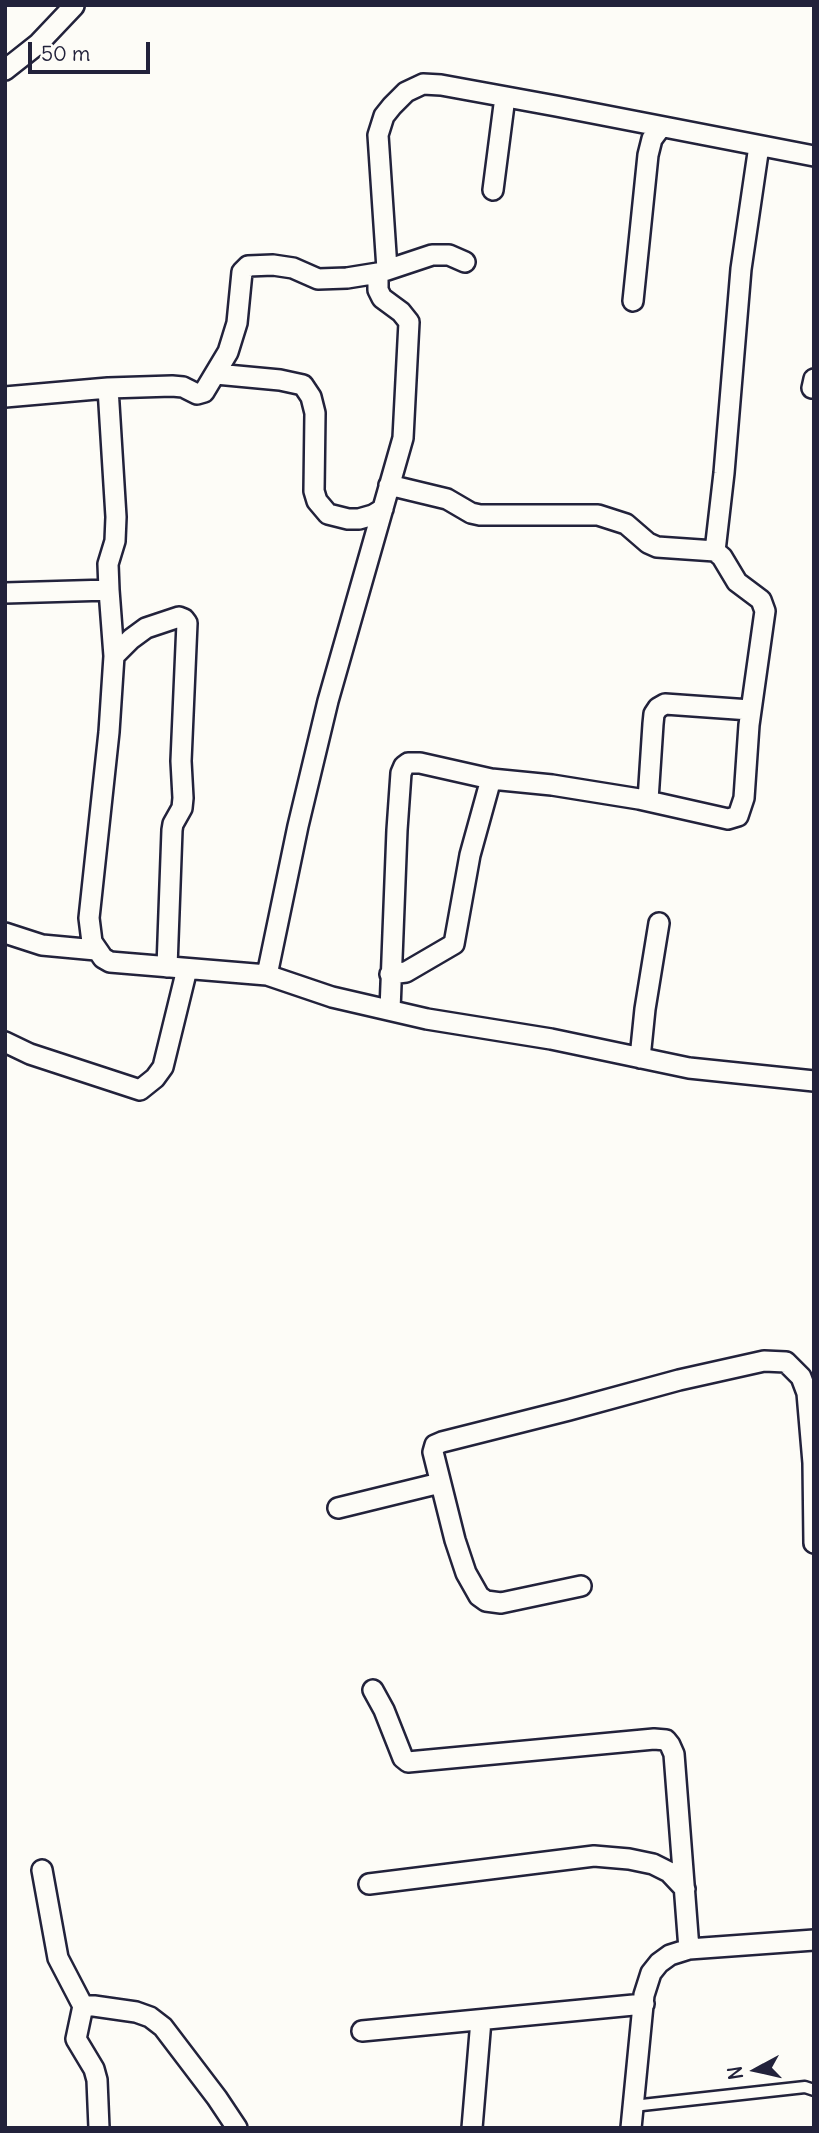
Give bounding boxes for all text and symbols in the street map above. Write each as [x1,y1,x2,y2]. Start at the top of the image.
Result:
scale bar [32,28,154,72]
text: 50 m [41,40,90,67]
north arrow [721,2035,791,2105]
text: N [722,2065,748,2081]

